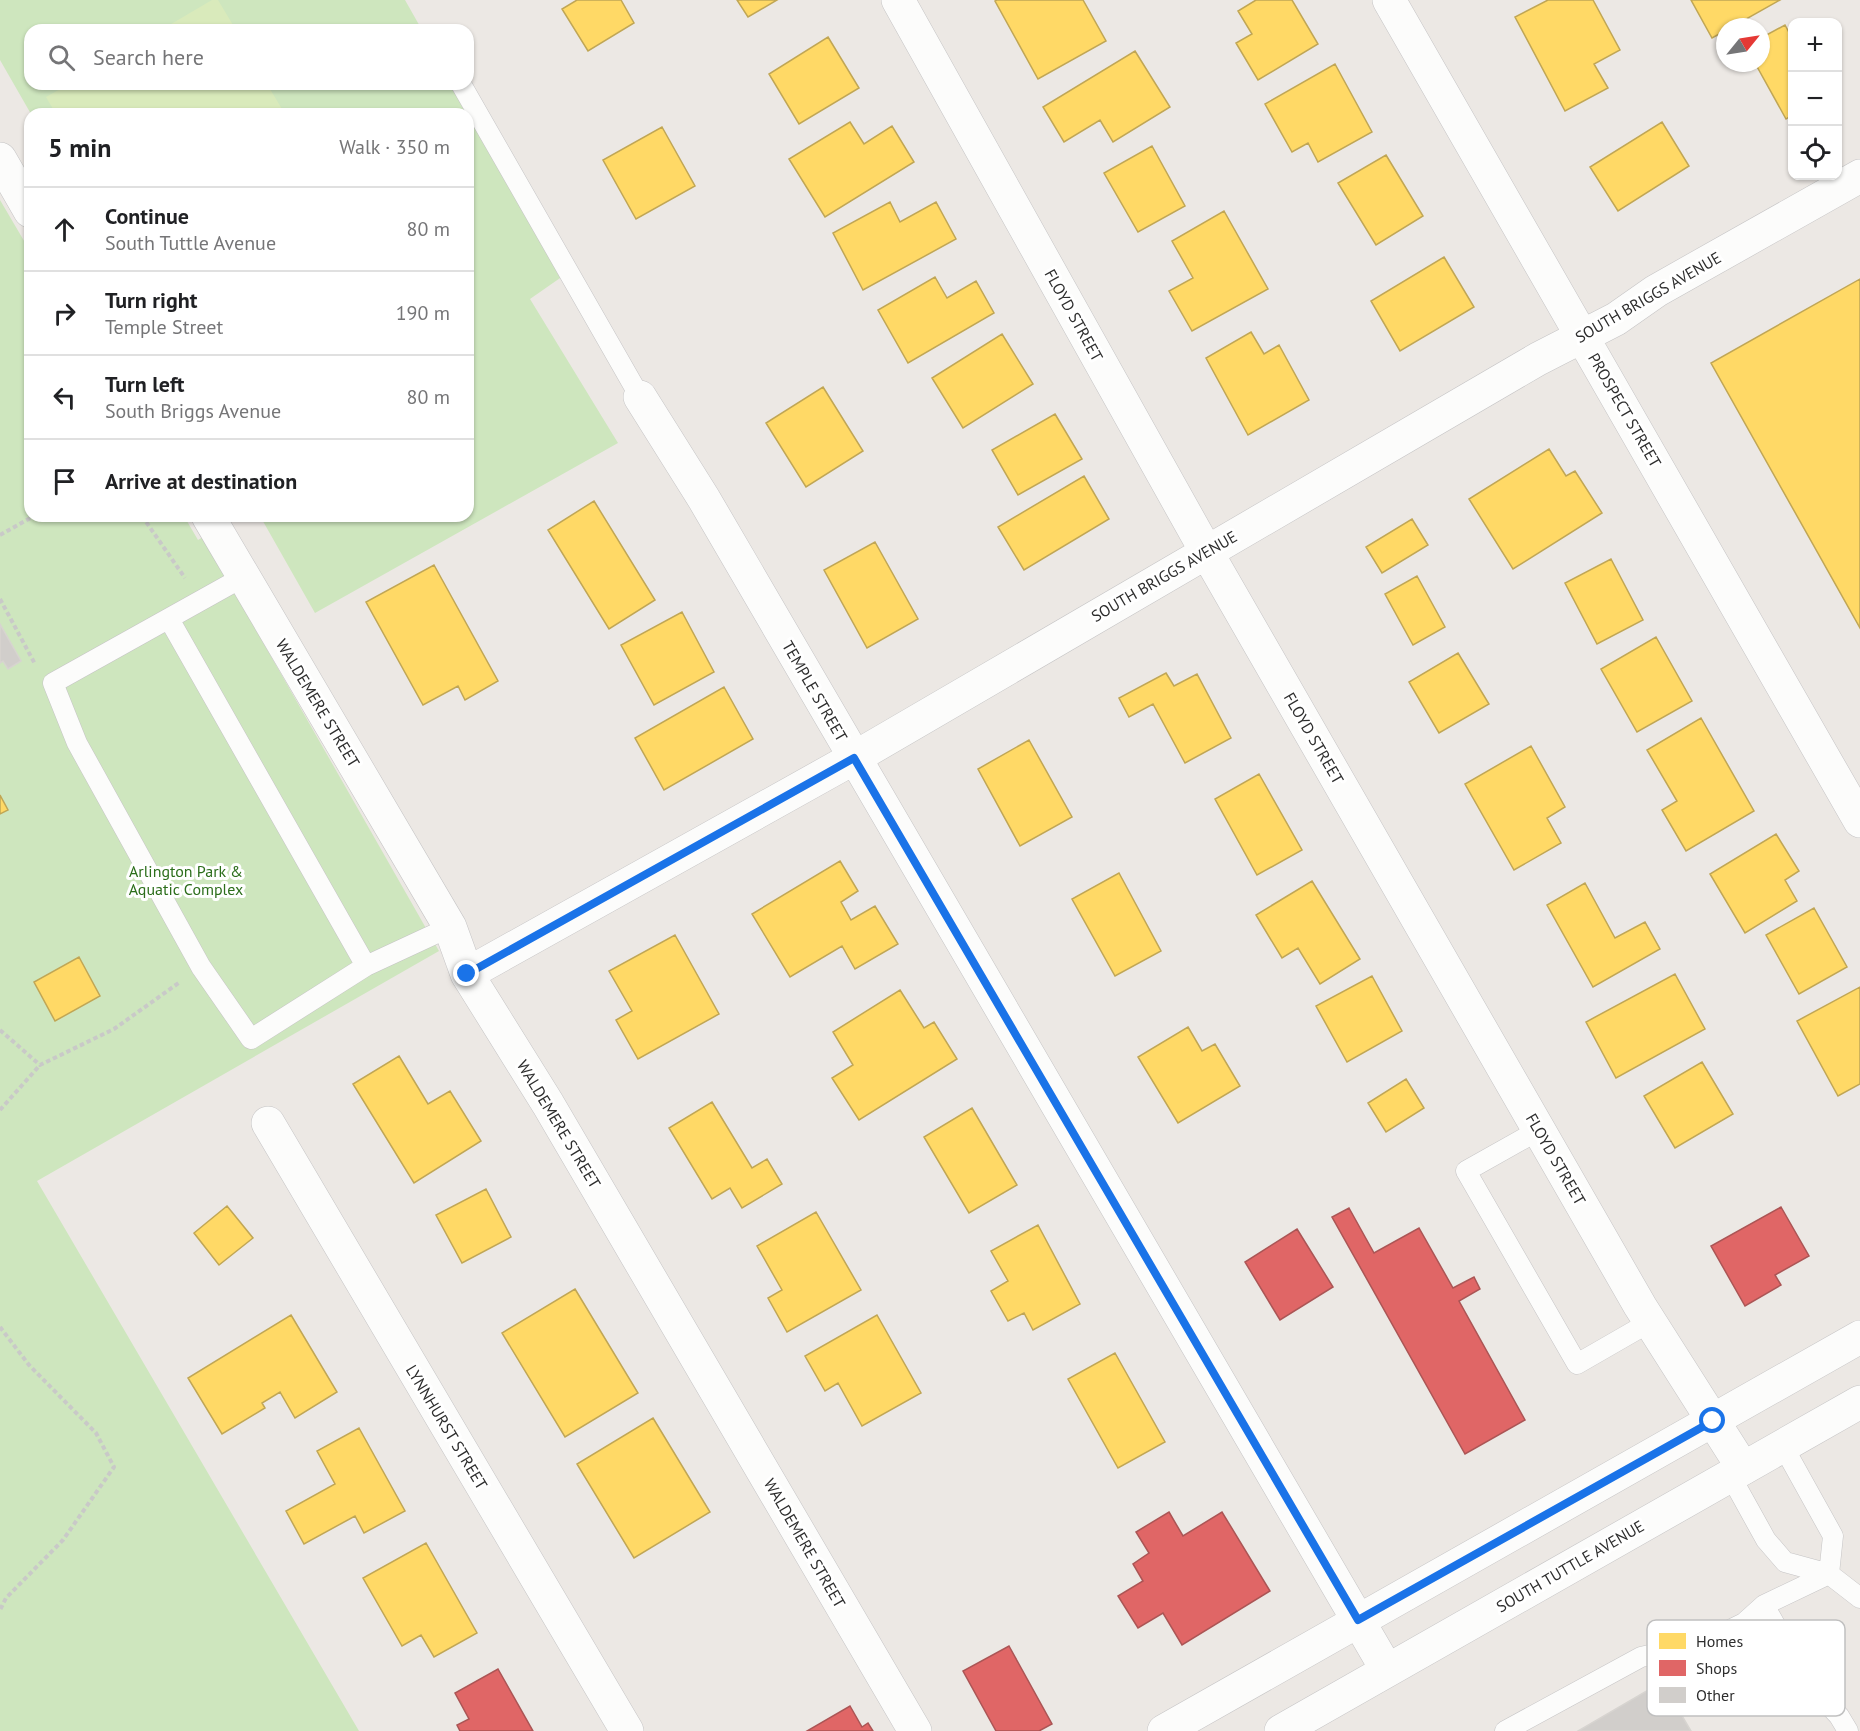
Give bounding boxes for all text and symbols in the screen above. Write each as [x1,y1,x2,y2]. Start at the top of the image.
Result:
north arrow [1716,18,1770,72]
map controls [1788,18,1842,180]
button: + [1788,18,1842,72]
search box [24,24,474,90]
icon: search [45,41,78,74]
text: Search here [93,43,204,71]
button: − [1788,72,1842,126]
button: locate [1788,126,1842,180]
text: 5 min [48,131,111,164]
text: Walk · 350 m [339,134,450,160]
text: Continue [105,202,189,230]
icon: ahead [48,213,81,246]
text: 80 m [407,216,450,242]
text: South Tuttle Avenue [105,230,276,256]
street label: SOUTH BRIGGS AVENUE [1571,247,1725,347]
street label: FLOYD STREET [1040,265,1108,365]
text: Turn right [105,286,197,314]
icon: right [48,297,81,330]
text: 190 m [396,300,450,326]
text: Temple Street [105,314,223,340]
street label: PROSPECT STREET [1584,349,1666,471]
text: Turn left [105,370,185,398]
icon: left [48,381,81,414]
text: 80 m [407,384,450,410]
text: South Briggs Avenue [105,398,281,424]
icon: arrive [48,465,81,498]
text: Arrive at destination [105,467,297,495]
street label: SOUTH BRIGGS AVENUE [1087,526,1241,626]
street label: WALDEMERE STREET [272,635,364,771]
street label: TEMPLE STREET [778,637,852,745]
street label: FLOYD STREET [1280,689,1348,787]
park label: Arlington Park & Aquatic Complex [129,861,243,899]
route end [453,960,479,986]
street label: WALDEMERE STREET [513,1056,605,1192]
street label: FLOYD STREET [1522,1110,1590,1208]
street label: LYNNHURST STREET [402,1361,492,1493]
route start [1699,1407,1725,1433]
street label: WALDEMERE STREET [760,1475,850,1611]
street label: SOUTH TUTTLE AVENUE [1493,1515,1647,1617]
legend [1647,1620,1845,1716]
text: Homes [1696,1631,1743,1651]
text: Shops [1696,1658,1737,1678]
text: Other [1696,1685,1735,1705]

